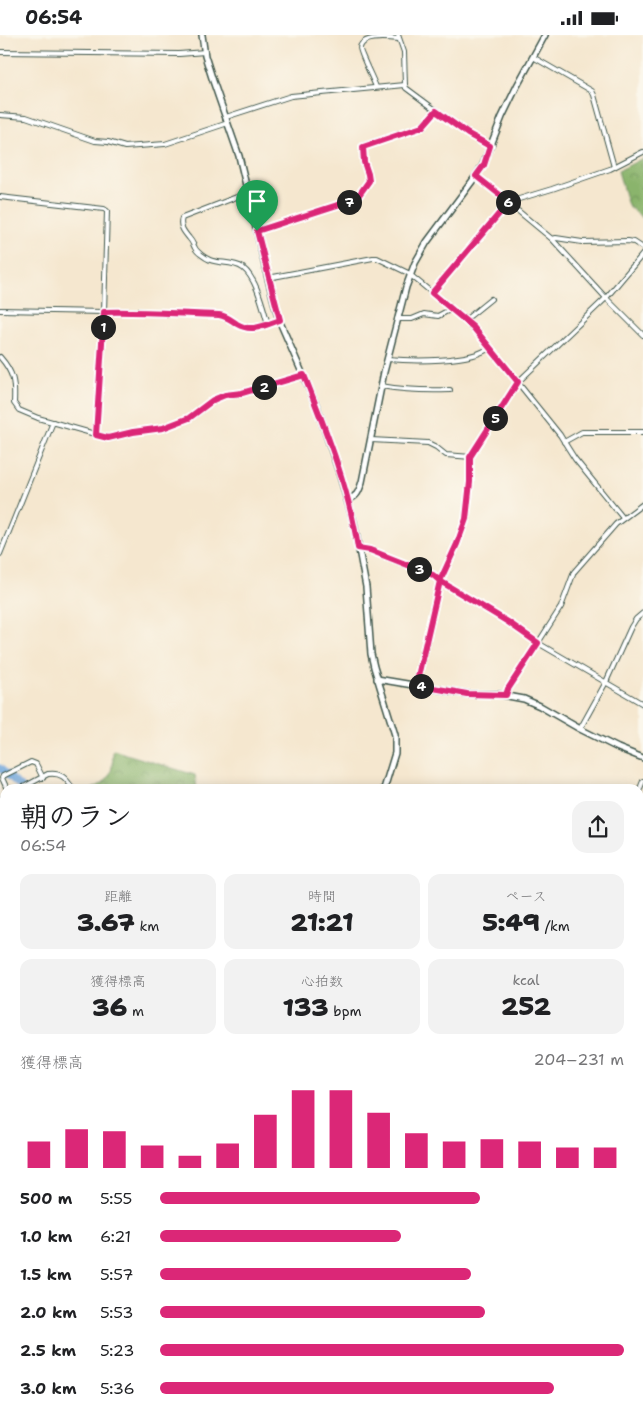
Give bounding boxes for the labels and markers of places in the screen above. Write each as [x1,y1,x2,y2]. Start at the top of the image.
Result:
pin [236,180,278,231]
pin: 7 [336,189,362,215]
pin: 6 [496,189,520,215]
pin: 1 [90,315,116,339]
pin: 2 [252,375,276,399]
pin: 5 [482,405,508,431]
pin: 3 [406,557,432,581]
pin: 4 [408,673,434,699]

